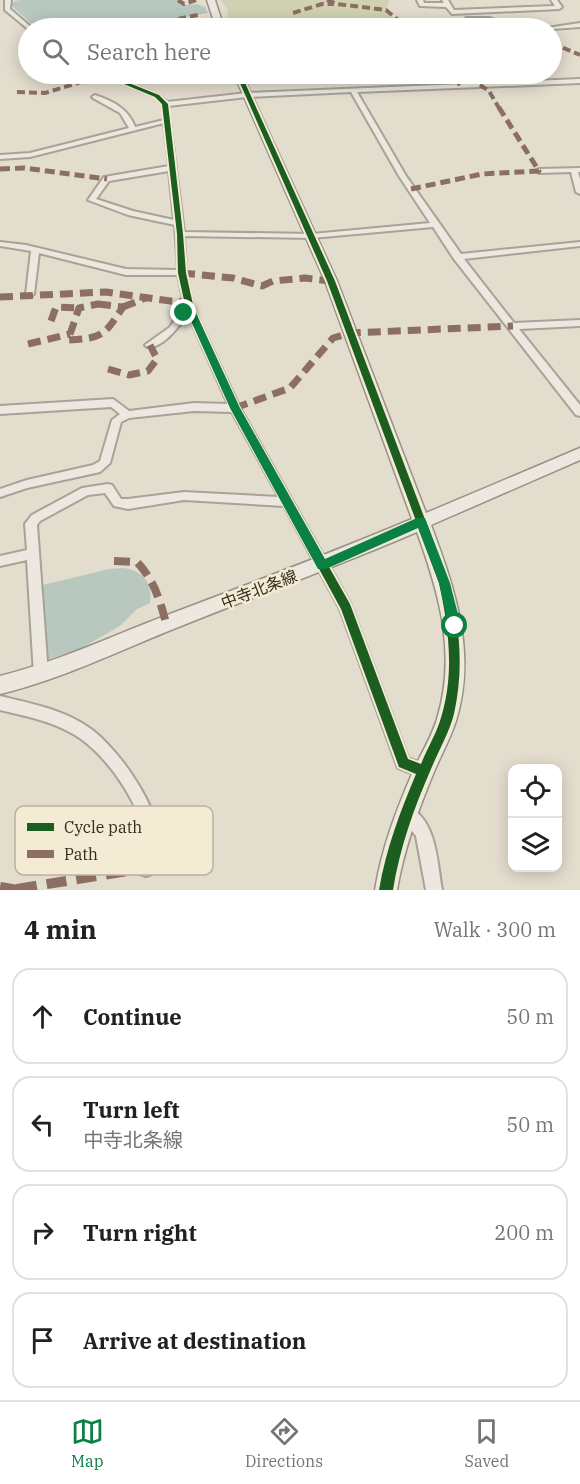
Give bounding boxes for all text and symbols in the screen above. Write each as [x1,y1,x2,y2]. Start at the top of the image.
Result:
search box [18,18,562,84]
icon: search [39,35,72,68]
text: Search here [87,37,211,66]
route end [170,299,196,325]
street label: 中寺北条線 [218,565,300,613]
route start [441,612,467,638]
map controls [508,764,562,872]
button: locate [508,764,562,818]
legend [15,806,213,875]
text: Cycle path [64,817,142,837]
button: layers [508,818,562,872]
text: Path [64,844,98,864]
text: 4 min [24,912,97,946]
text: Walk · 300 m [434,916,556,943]
icon: ahead [26,1000,59,1033]
text: Continue [83,1002,182,1031]
text: 50 m [506,1003,554,1030]
text: Turn left [83,1095,179,1124]
icon: left [26,1108,59,1141]
text: 50 m [506,1111,554,1138]
text: 中寺北条線 [83,1126,183,1153]
icon: right [26,1216,59,1249]
text: Turn right [83,1218,197,1247]
text: 200 m [494,1219,554,1246]
icon: arrive [26,1324,59,1357]
text: Arrive at destination [83,1326,306,1355]
tab: Map [71,1415,104,1471]
tab: Directions [245,1415,323,1471]
tab: Saved [464,1415,509,1471]

